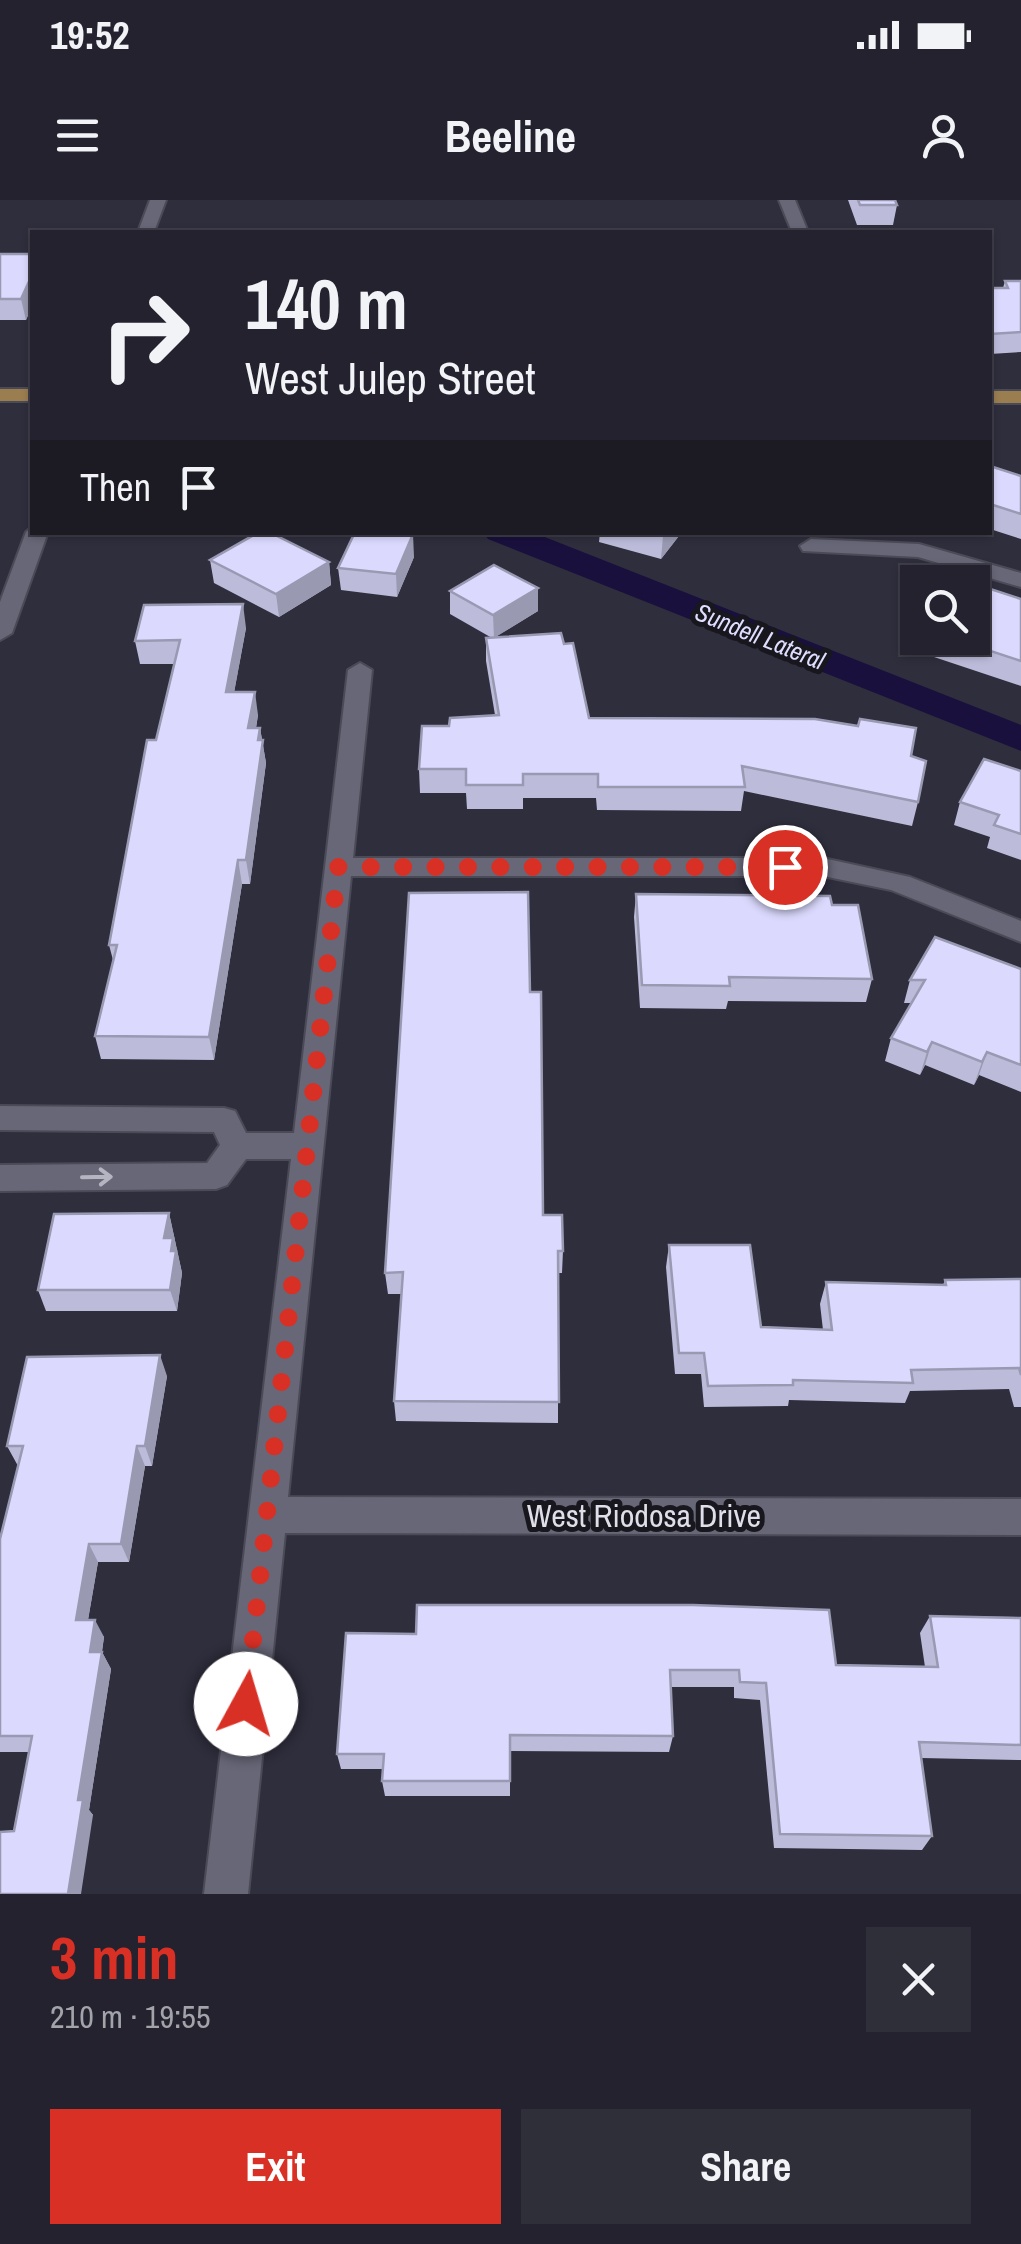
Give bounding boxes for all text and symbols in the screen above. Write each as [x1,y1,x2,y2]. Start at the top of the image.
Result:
text: 19:52 [50,10,130,61]
text: Beeline [445,105,576,166]
icon: menu [50,108,105,163]
icon: person [916,108,971,163]
text: 140 m [245,257,408,351]
icon: right [80,270,210,400]
text: West Julep Street [245,347,536,408]
icon: arrive [171,460,226,515]
text: Then [80,462,151,513]
map controls [900,565,990,655]
button: search [900,565,990,655]
water label: Sundell Lateral [690,595,830,678]
pin [743,825,828,910]
icon: arrive [758,840,813,895]
one-way arrow [80,1168,113,1186]
street label: West Riodosa Drive [527,1494,761,1537]
position arrow [194,1652,298,1756]
text: 3 min [50,1917,179,1998]
button: close [866,1927,971,2032]
text: 210 m · 19:55 [50,1995,210,2038]
button: Exit [50,2109,501,2224]
button: Share [521,2109,971,2224]

